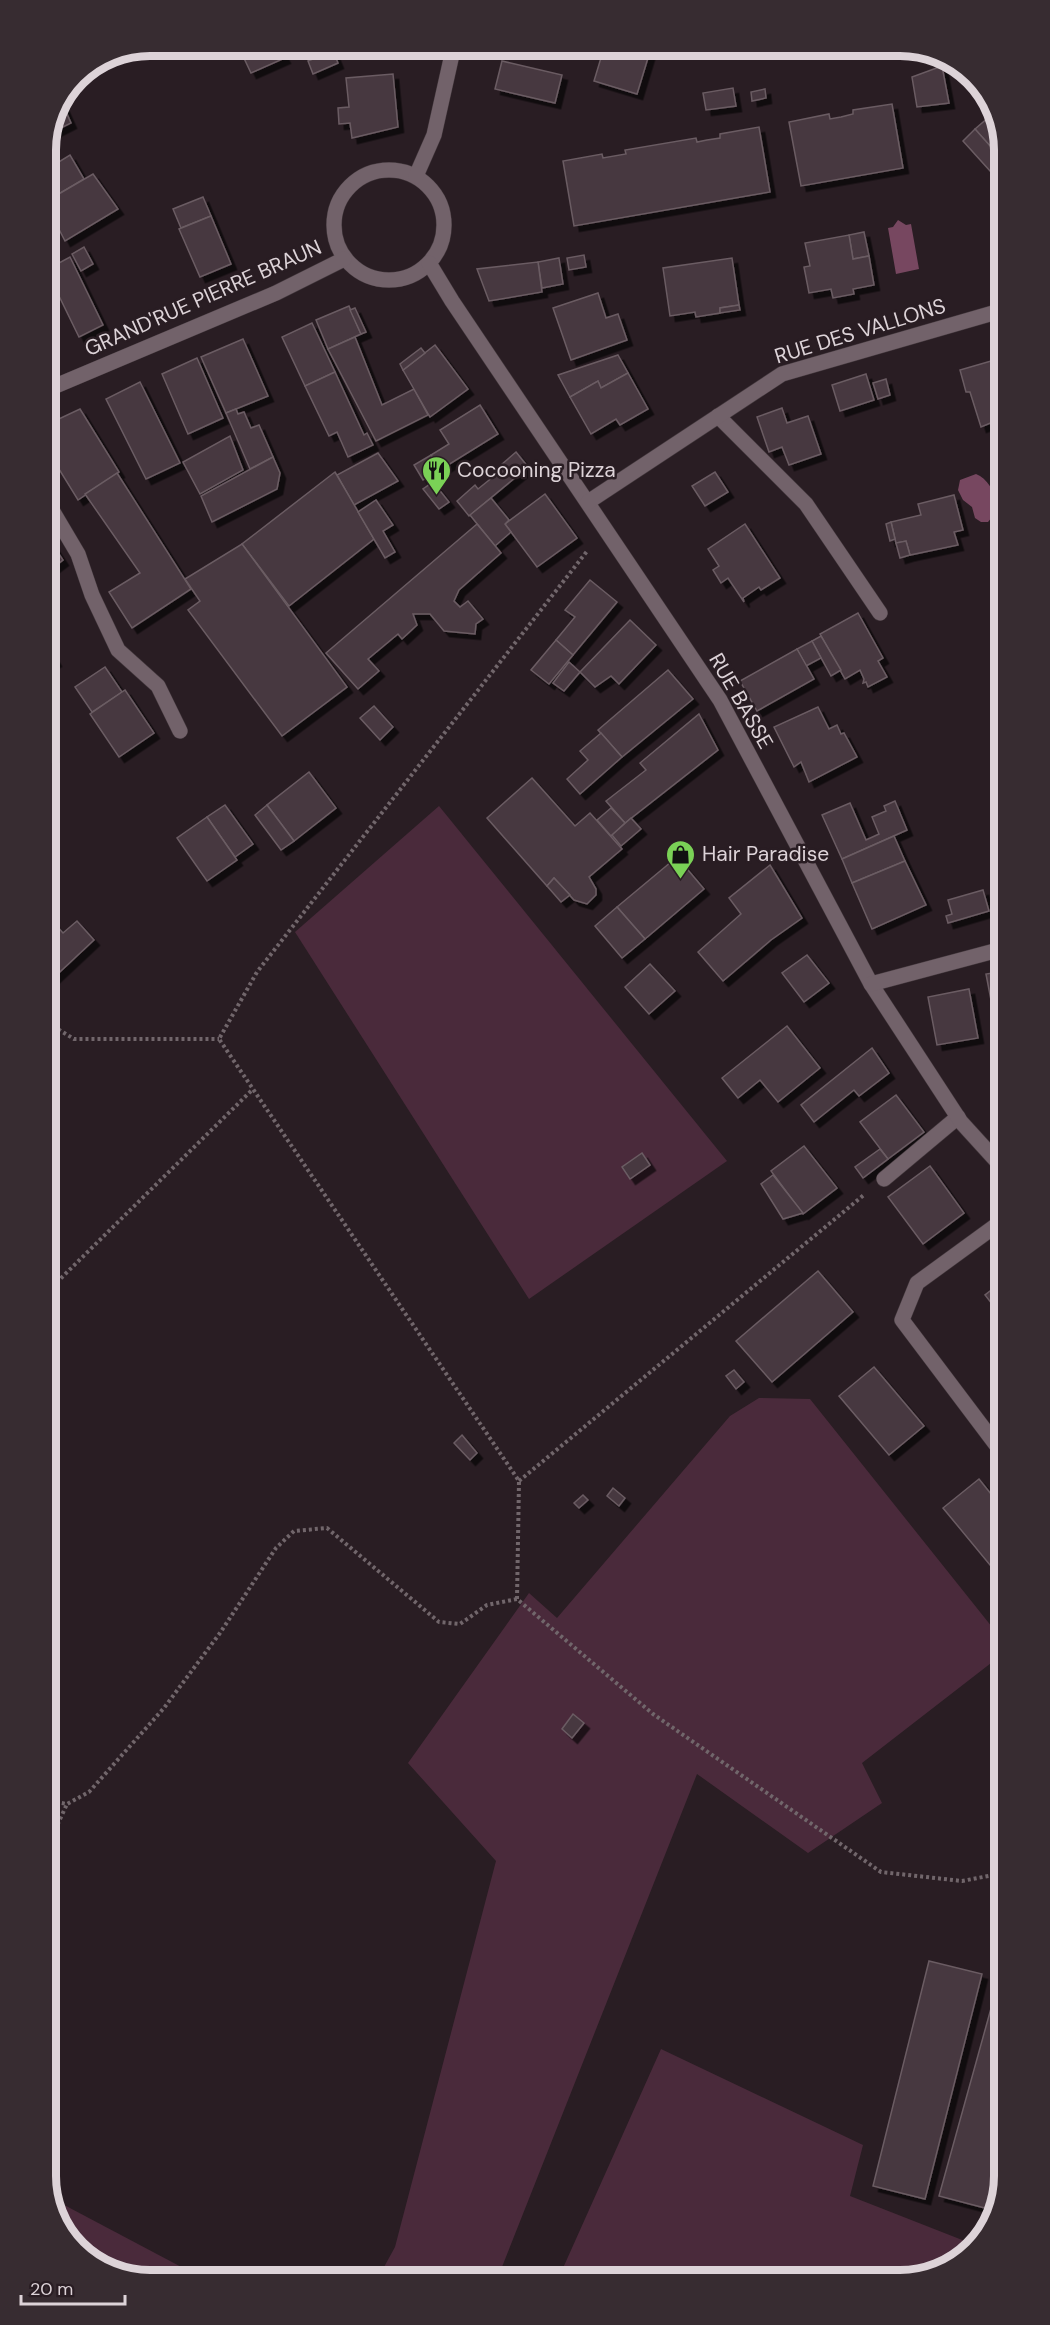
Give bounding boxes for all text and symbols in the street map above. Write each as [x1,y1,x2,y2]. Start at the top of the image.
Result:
street label: GRAND'RUE PIERRE BRAUN [80,233,326,363]
street label: RUE DES VALLONS [771,292,949,370]
restaurant icon: Cocooning Pizza [420,454,452,496]
place label: Cocooning Pizza [457,456,616,484]
street label: RUE BASSE [702,648,780,754]
shop icon: Hair Paradise [665,838,697,880]
place label: Hair Paradise [702,840,829,868]
scale bar [21,2268,124,2306]
text: 20 m [30,2277,73,2301]

